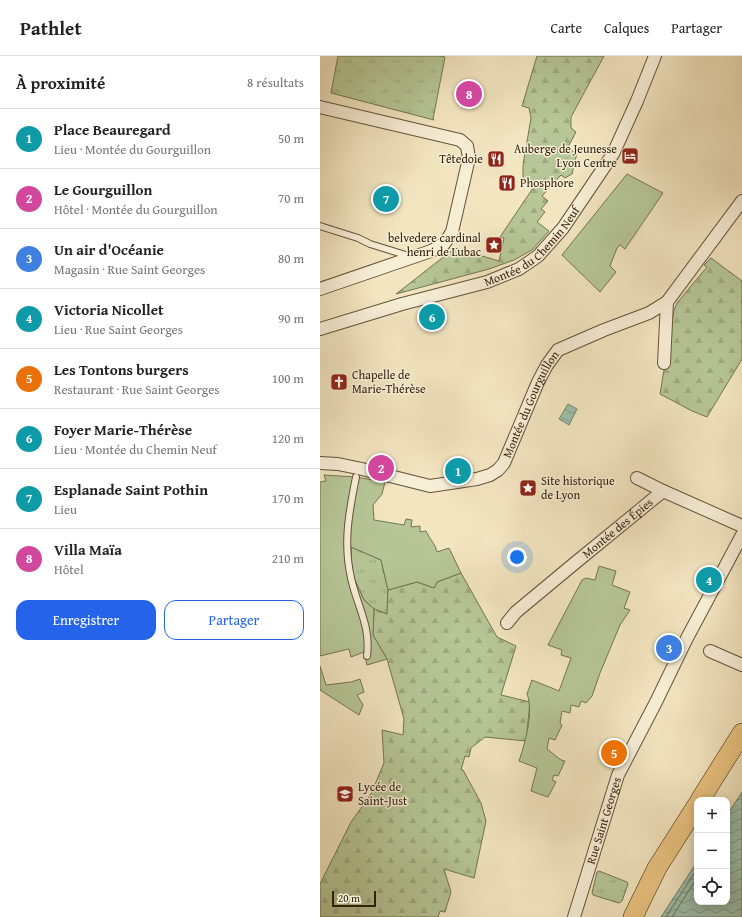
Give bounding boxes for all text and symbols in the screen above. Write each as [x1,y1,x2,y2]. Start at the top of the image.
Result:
text: Pathlet [20,14,82,42]
text: Carte [550,18,582,38]
text: Calques [604,18,649,38]
text: Partager [671,18,722,38]
text: À proximité [16,70,105,95]
text: 8 résultats [247,73,304,92]
pin: 8 [456,79,482,109]
text: Place Beauregard [54,119,171,140]
text: 1 [26,129,32,148]
text: 50 m [278,129,304,148]
text: Lieu · Montée du Gourguillon [54,140,211,159]
place label: Auberge de Jeunesse Lyon Centre [514,140,617,171]
hotel icon: Auberge de Jeunesse Lyon Centre [620,146,640,166]
restaurant icon: Têtedoie [486,149,506,169]
place label: Têtedoie [439,150,483,167]
restaurant icon: Phosphore [497,173,517,193]
place label: Phosphore [520,174,574,191]
text: Le Gourguillon [54,179,152,200]
pin: 7 [373,184,399,214]
text: 2 [26,189,32,208]
text: 70 m [278,189,304,208]
text: Hôtel · Montée du Gourguillon [54,200,218,219]
street label: Montée du Chemin Neuf [481,202,584,290]
place label: belvedere cardinal henri de Lubac [388,229,482,260]
place icon: belvedere cardinal henri de Lubac [484,235,504,255]
text: Un air d'Océanie [54,239,164,260]
text: 3 [26,249,32,268]
text: 80 m [278,249,304,268]
text: Magasin · Rue Saint Georges [54,260,205,279]
text: Victoria Nicollet [54,299,164,320]
pin: 6 [419,302,445,332]
text: 4 [26,309,32,328]
text: 90 m [278,309,304,328]
text: Lieu · Rue Saint Georges [54,320,183,339]
street label: Montée du Gourguillon [498,347,563,460]
text: Les Tontons burgers [54,359,189,380]
place label: Chapelle de Marie-Thérèse [352,366,426,397]
text: 5 [26,369,32,388]
text: 100 m [272,369,304,388]
church icon: Chapelle de Marie-Thérèse [329,372,349,392]
text: Restaurant · Rue Saint Georges [54,380,220,399]
text: Foyer Marie-Thérèse [54,419,192,440]
text: 6 [26,429,32,448]
text: 120 m [272,429,304,448]
text: Lieu · Montée du Chemin Neuf [54,440,217,459]
pin: 2 [368,453,394,483]
pin: 1 [445,456,471,486]
place label: Site historique de Lyon [541,472,615,503]
place icon: Site historique de Lyon [518,478,538,498]
text: Esplanade Saint Pothin [54,479,208,500]
text: 7 [26,489,32,508]
text: 170 m [272,489,304,508]
street label: Montée des Épies [578,494,656,562]
text: Lieu [54,500,77,519]
text: Villa Maïa [54,539,122,560]
your location [507,547,527,567]
text: 8 [26,549,32,568]
text: 210 m [272,549,304,568]
text: Hôtel [54,560,84,579]
pin: 4 [696,565,722,595]
button: Enregistrer [16,600,156,640]
button: Partager [164,600,304,640]
pin: 3 [656,633,682,663]
pin: 5 [601,738,627,768]
street label: Rue Saint Georges [582,774,625,866]
place label: Lycée de Saint-Just [358,778,408,809]
school or university icon: Lycée de Saint-Just [335,784,355,804]
map controls [694,797,730,905]
button: + [694,797,730,833]
button: − [694,833,730,869]
button: locate [694,869,730,905]
scale bar [332,889,376,908]
text: 20 m [338,890,360,906]

